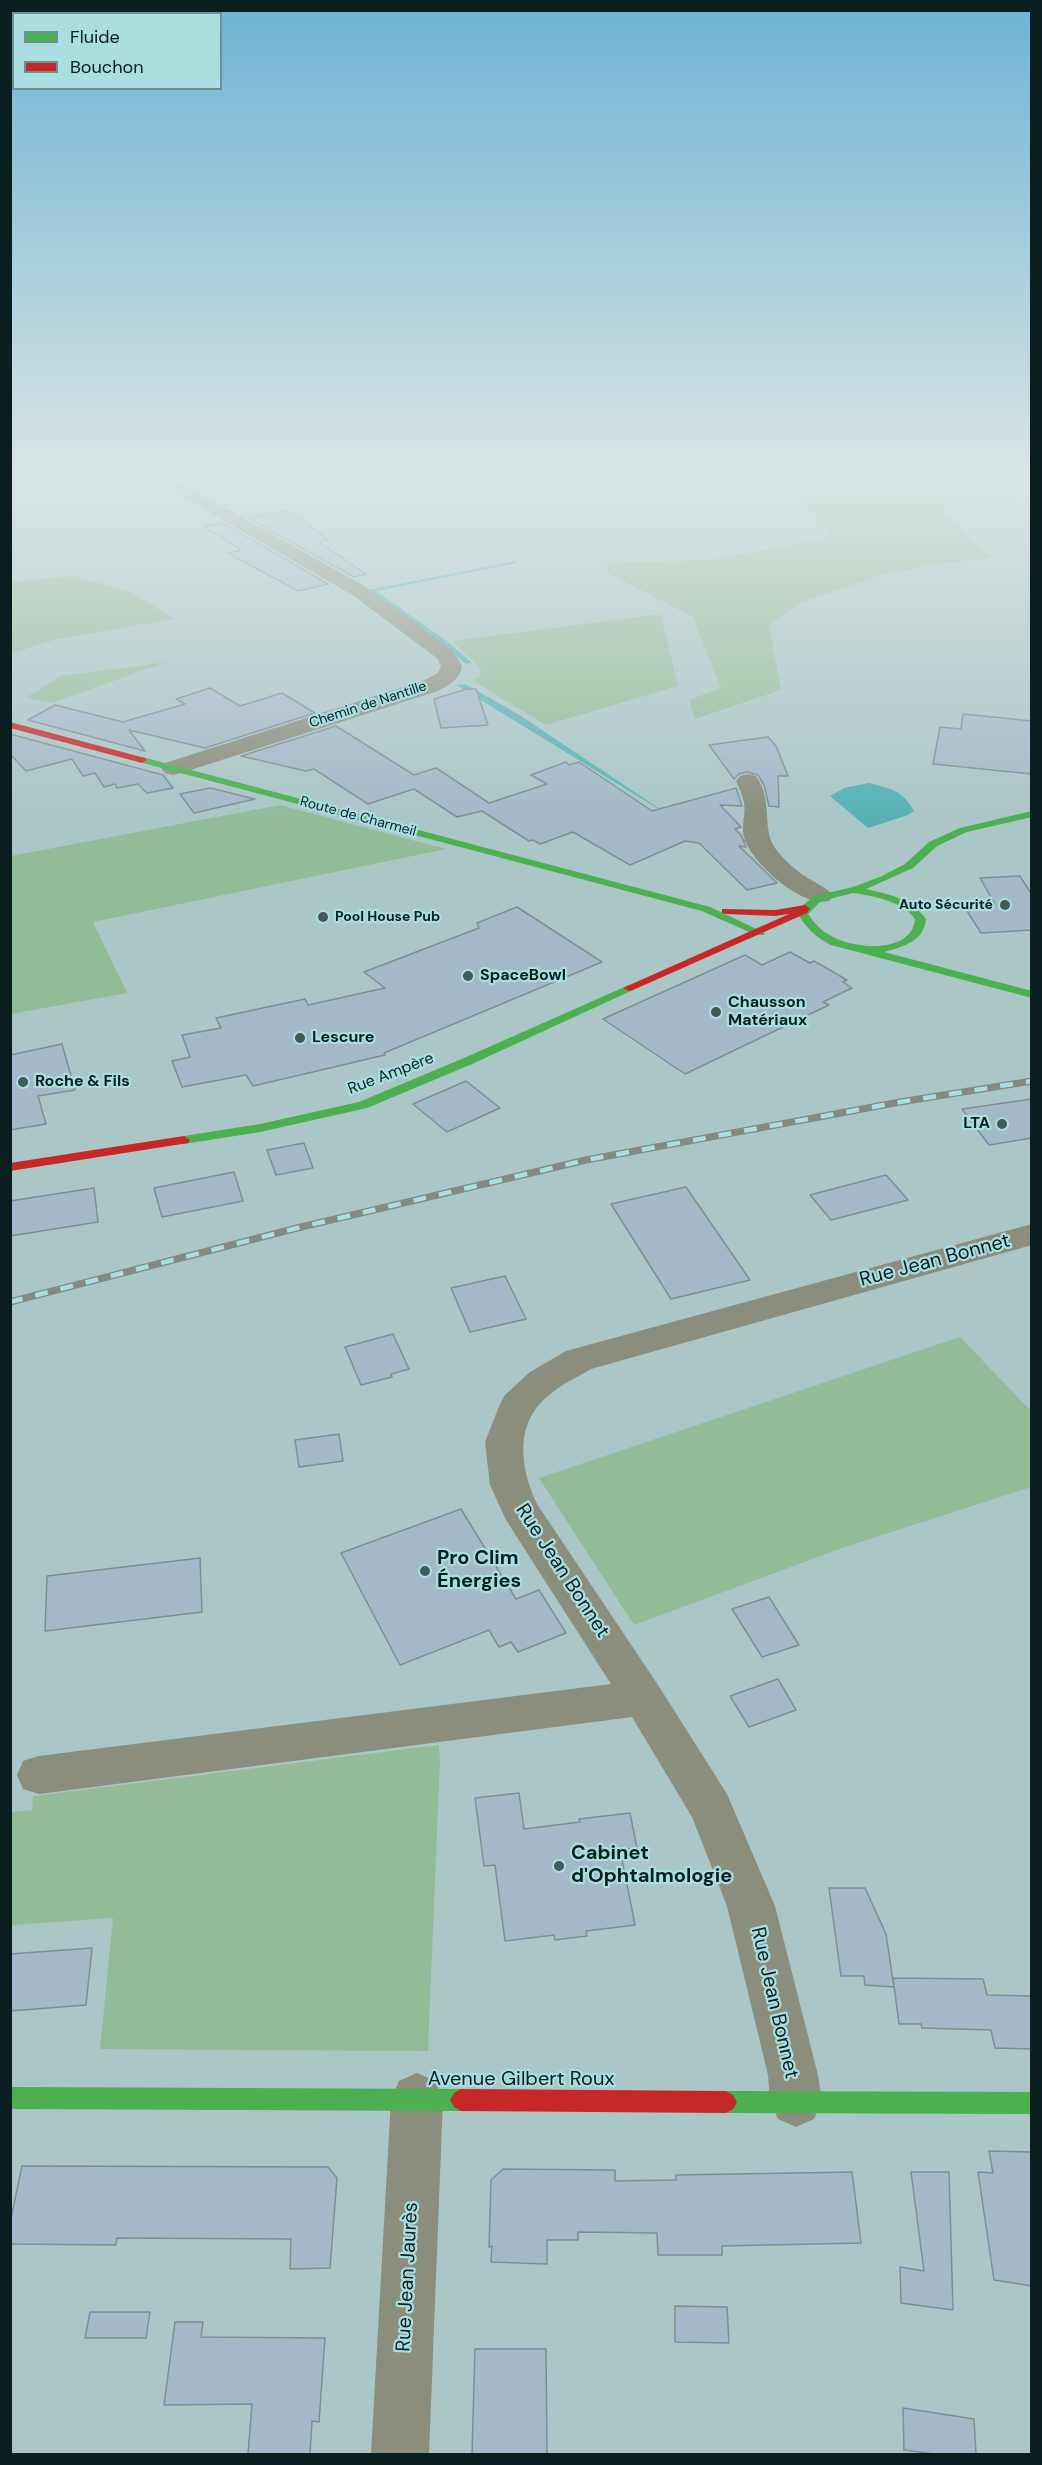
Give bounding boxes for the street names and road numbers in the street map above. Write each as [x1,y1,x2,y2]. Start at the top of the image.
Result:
street label: Chemin de Nantille [307,678,429,732]
street label: Route de Charmeil [298,793,418,841]
street label: Rue Ampère [345,1049,437,1099]
street label: Rue Jean Bonnet [857,1229,1013,1293]
street label: Rue Jean Bonnet [510,1500,614,1642]
street label: Rue Jean Bonnet [745,1925,803,2081]
street label: Avenue Gilbert Roux [428,2068,614,2092]
street label: Rue Jean Jaurès [392,2202,424,2352]

